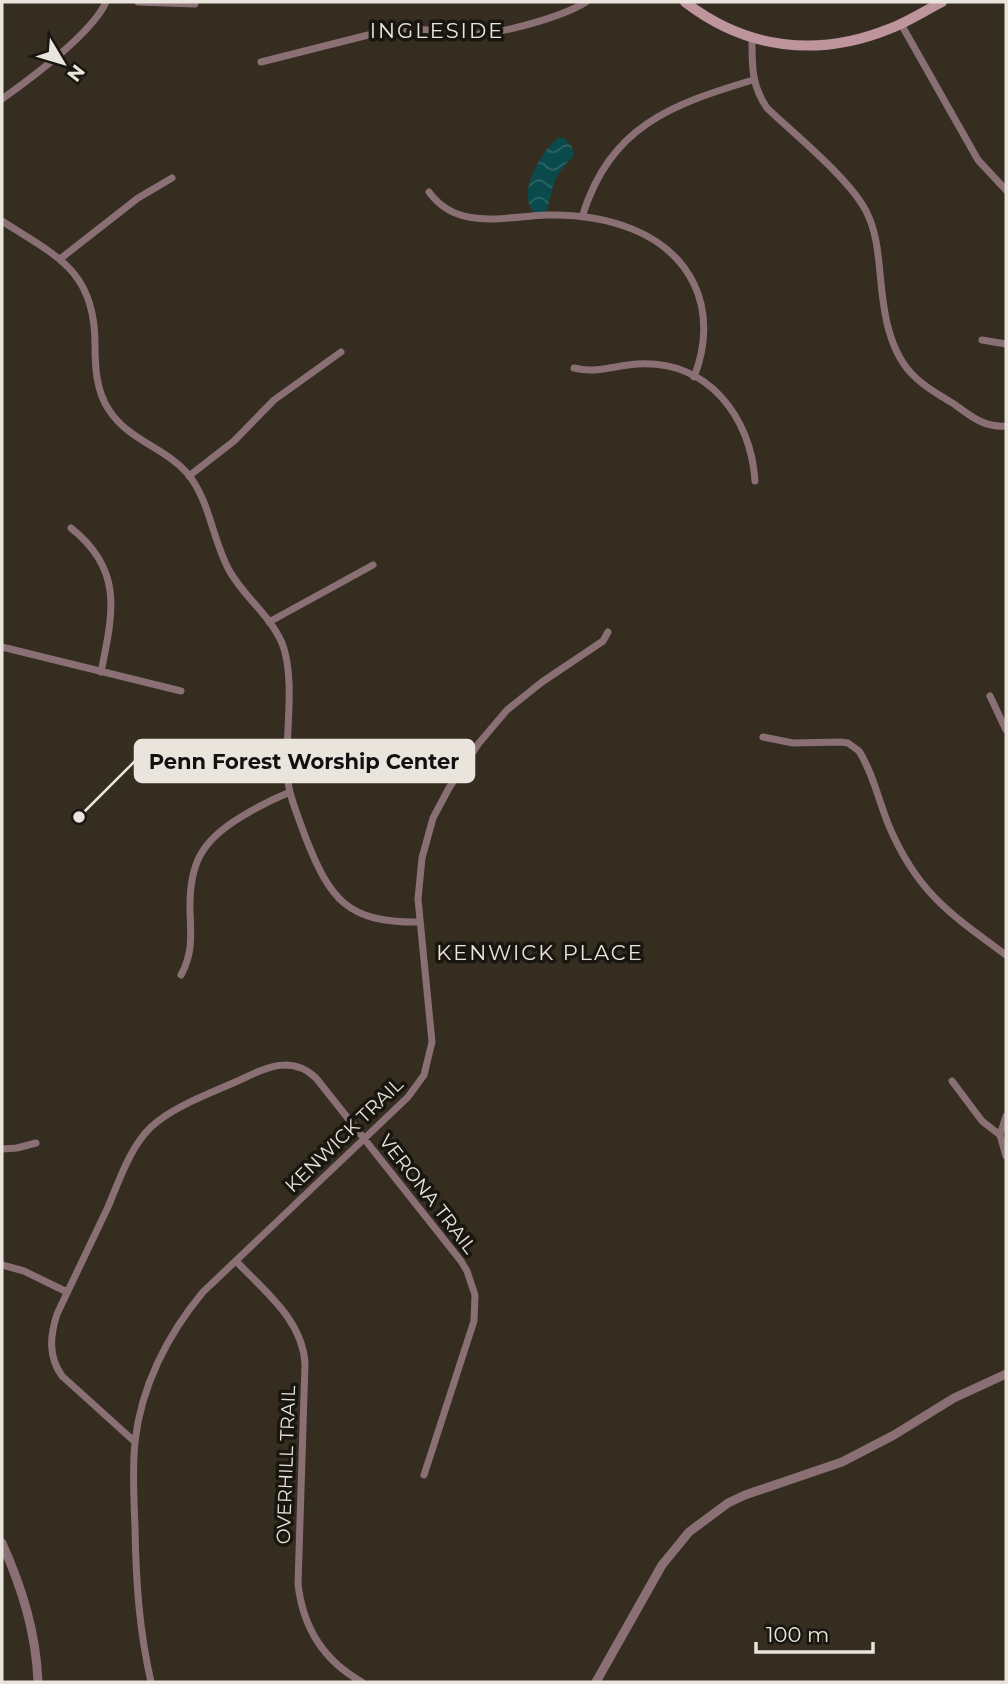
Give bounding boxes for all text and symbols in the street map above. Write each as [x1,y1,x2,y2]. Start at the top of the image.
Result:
district label: INGLESIDE [370,18,504,43]
north arrow [28,28,98,98]
text: N [62,60,90,86]
callout: Penn Forest Worship Center [135,740,474,782]
text: Penn Forest Worship Center [149,749,459,774]
district label: KENWICK PLACE [436,940,644,965]
street label: KENWICK TRAIL [280,1072,408,1197]
street label: VERONA TRAIL [374,1130,482,1259]
street label: OVERHILL TRAIL [272,1384,300,1545]
scale bar [756,1610,873,1654]
text: 100 m [766,1622,829,1647]

